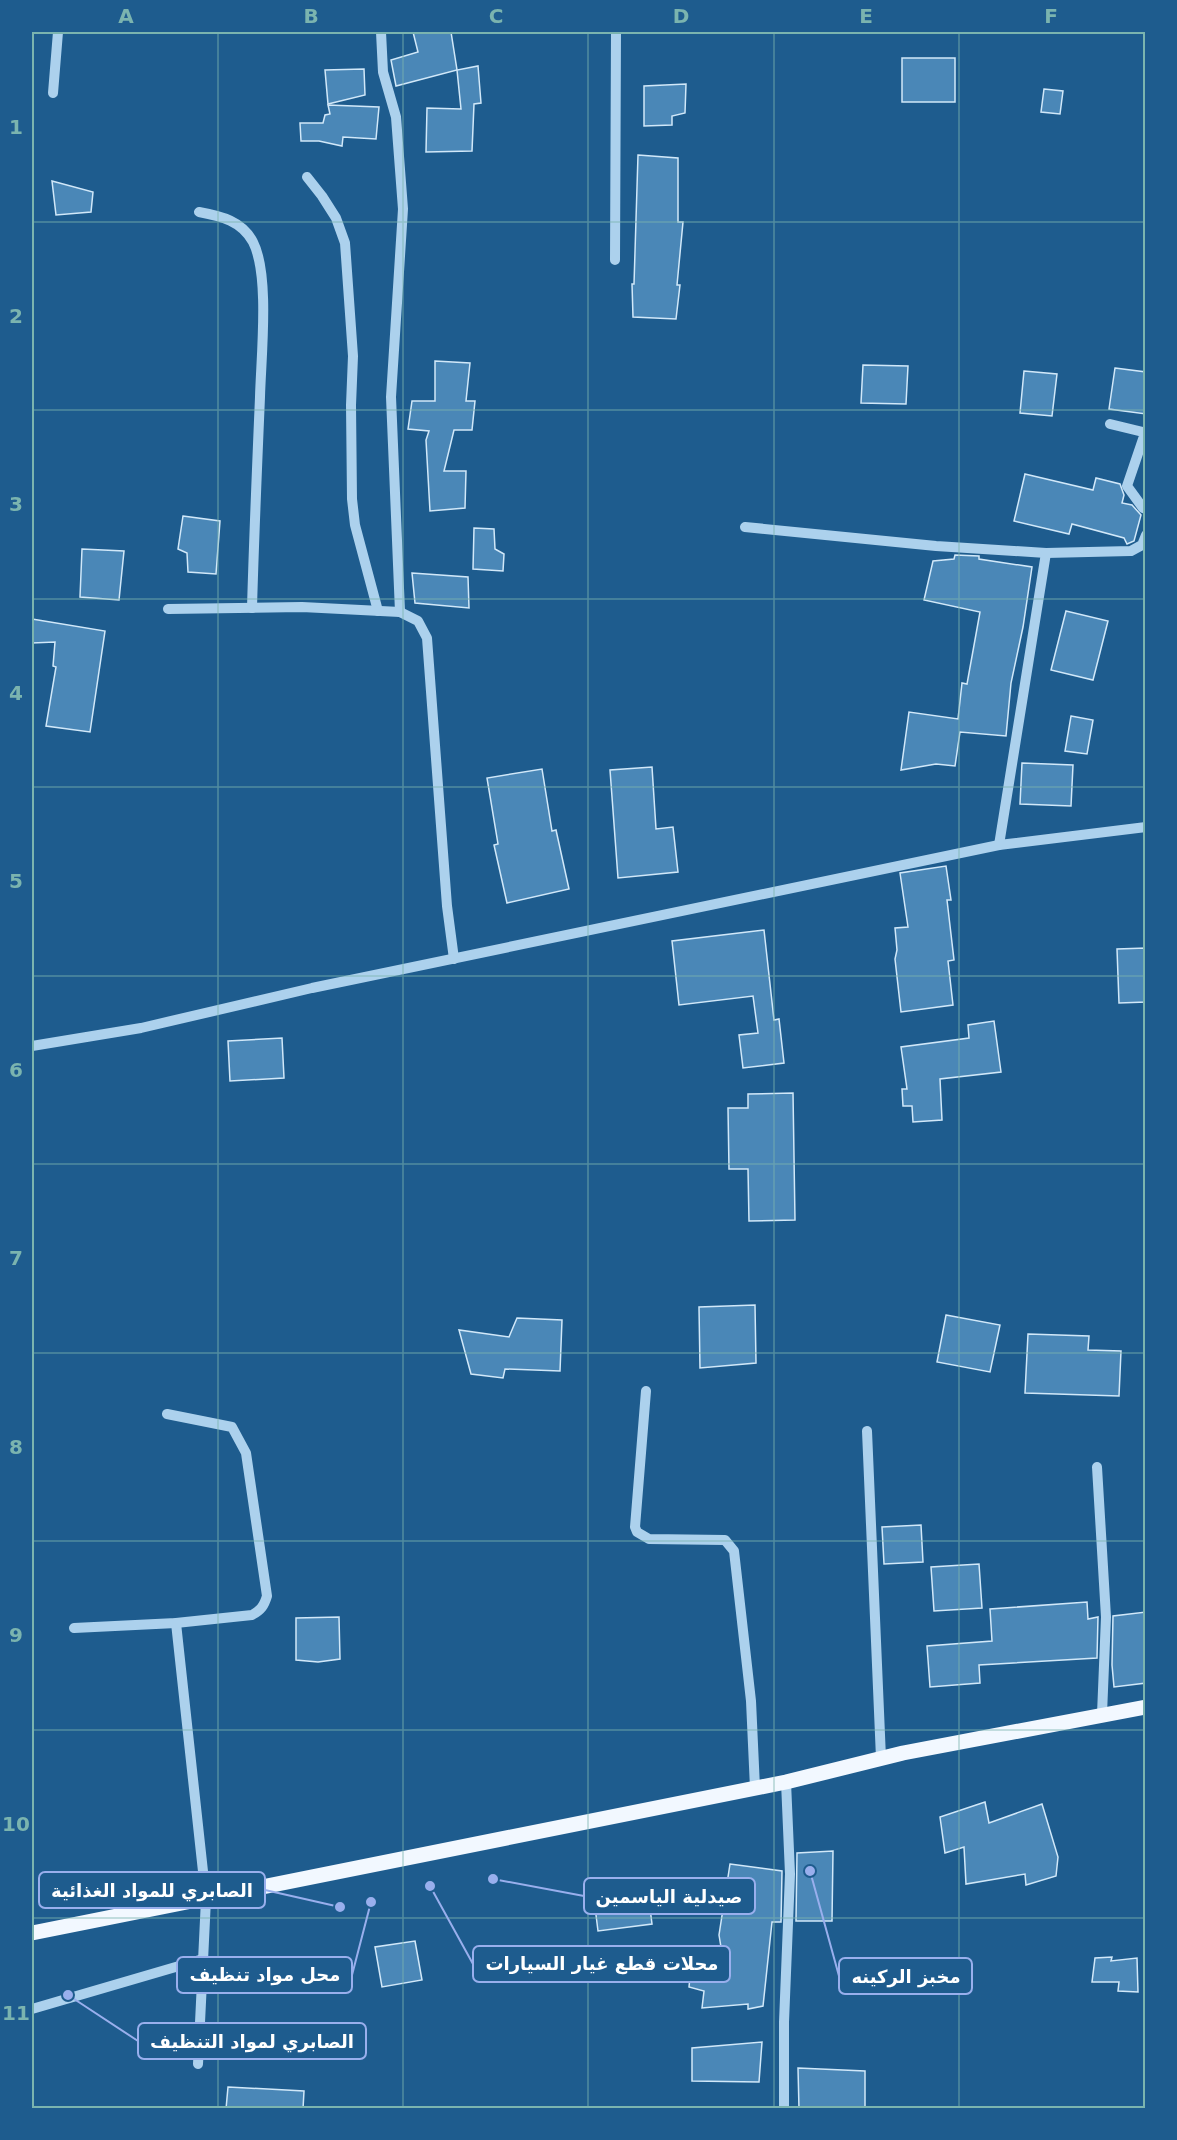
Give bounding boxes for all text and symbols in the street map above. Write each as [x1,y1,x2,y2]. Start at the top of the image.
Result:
text: A [118,4,134,28]
text: B [303,4,319,28]
text: C [489,4,503,28]
text: D [673,4,689,28]
text: E [859,4,873,28]
text: F [1044,4,1058,28]
text: 1 [9,115,23,139]
text: 2 [9,304,23,328]
text: 3 [9,492,23,516]
text: 4 [9,681,23,705]
text: 5 [9,869,23,893]
text: 6 [9,1058,23,1082]
text: 7 [9,1246,23,1270]
text: 8 [9,1435,23,1459]
text: 9 [9,1623,23,1647]
text: 10 [2,1812,30,1836]
callout: الصابري للمواد الغذائية [39,1872,265,1908]
callout: صيدلية الياسمين [584,1878,755,1914]
text: الصابري للمواد الغذائية [51,1880,253,1902]
text: صيدلية الياسمين [596,1886,742,1908]
callout: محلات قطع غيار السيارات [473,1946,730,1982]
text: محلات قطع غيار السيارات [485,1953,719,1975]
callout: محل مواد تنظيف [177,1957,352,1993]
callout: مخبز الركينه [839,1958,972,1994]
text: محل مواد تنظيف [190,1964,340,1986]
text: مخبز الركينه [851,1966,961,1988]
text: 11 [2,2001,30,2025]
callout: الصابري لمواد التنظيف [138,2023,366,2059]
text: الصابري لمواد التنظيف [150,2031,354,2053]

